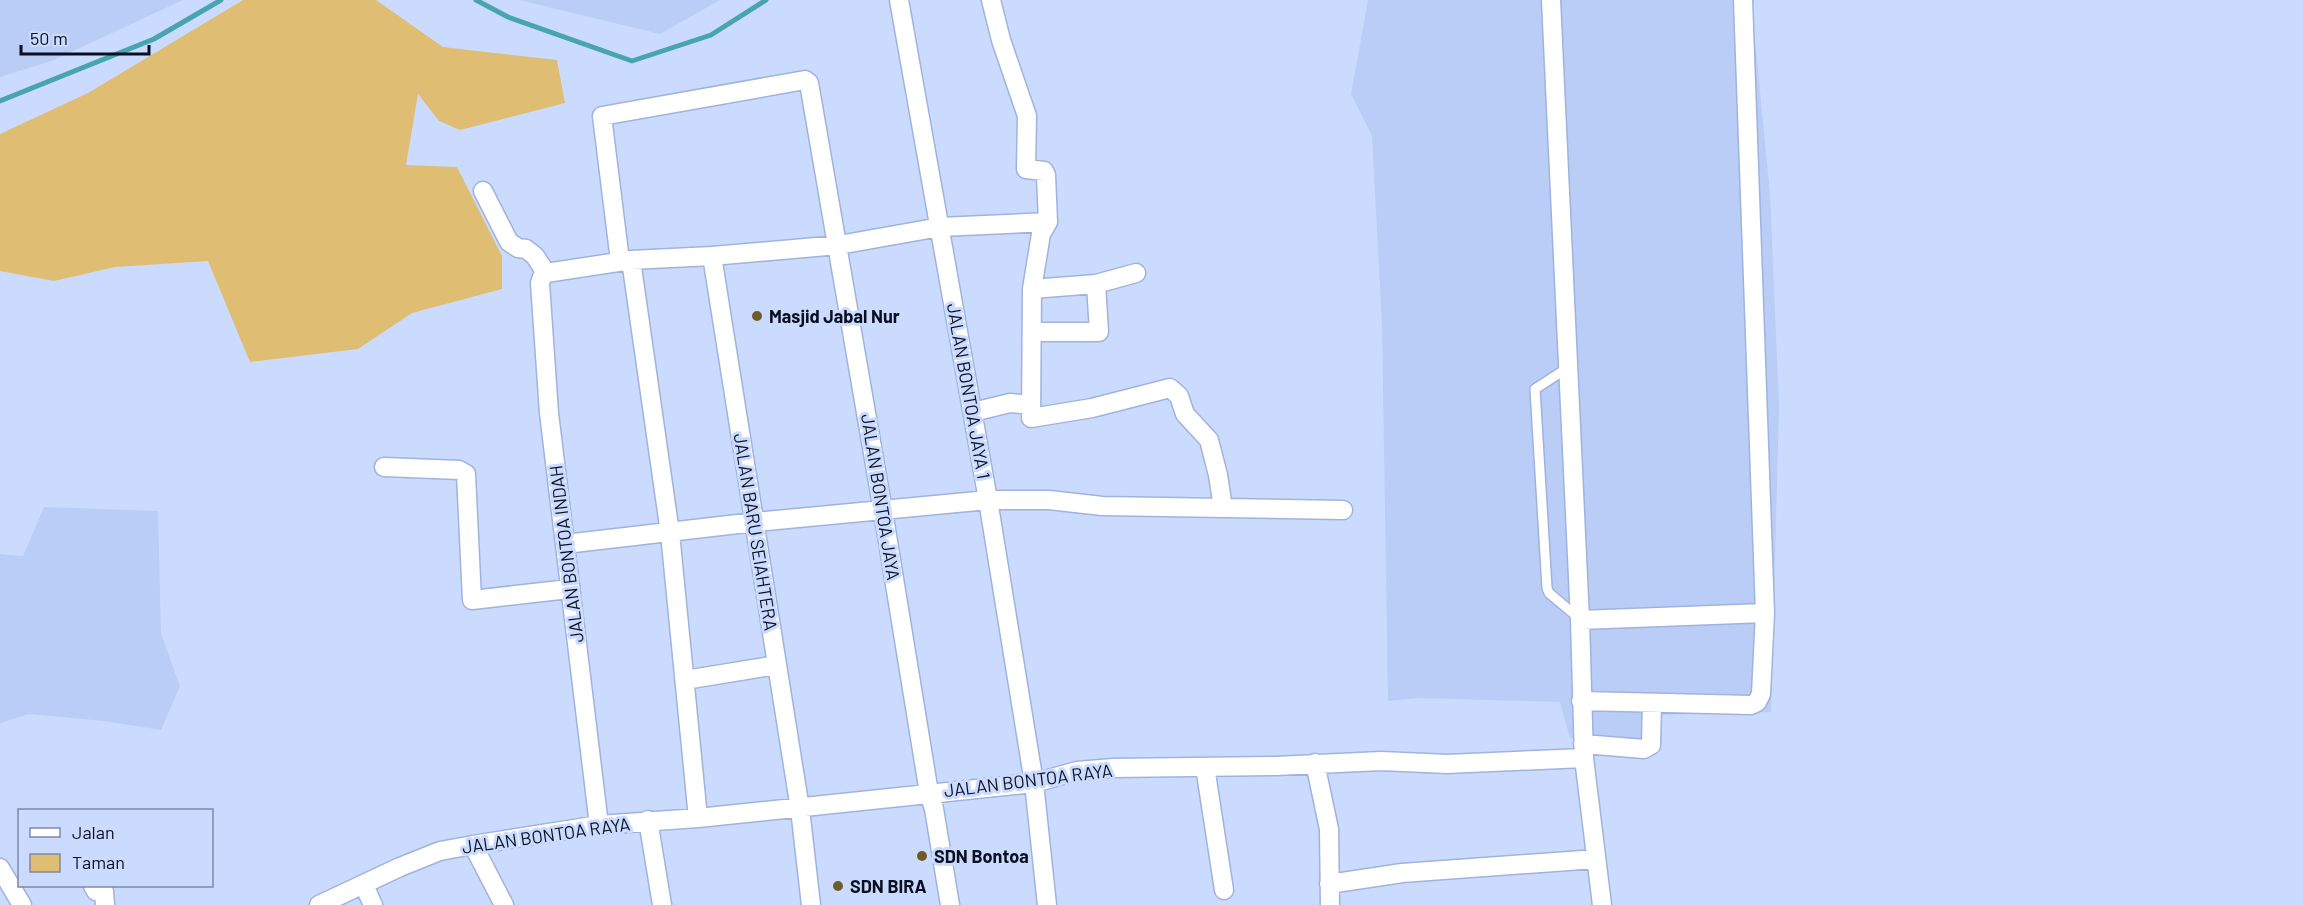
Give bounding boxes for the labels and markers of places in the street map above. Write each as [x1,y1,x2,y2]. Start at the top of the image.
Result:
place label: Masjid Jabal Nur [769,305,900,327]
marker: Masjid Jabal Nur [750,309,764,323]
place label: SDN Bontoa [934,845,1029,867]
marker: SDN Bontoa [915,849,929,863]
place label: SDN BIRA [850,875,927,897]
marker: SDN BIRA [831,879,845,893]

